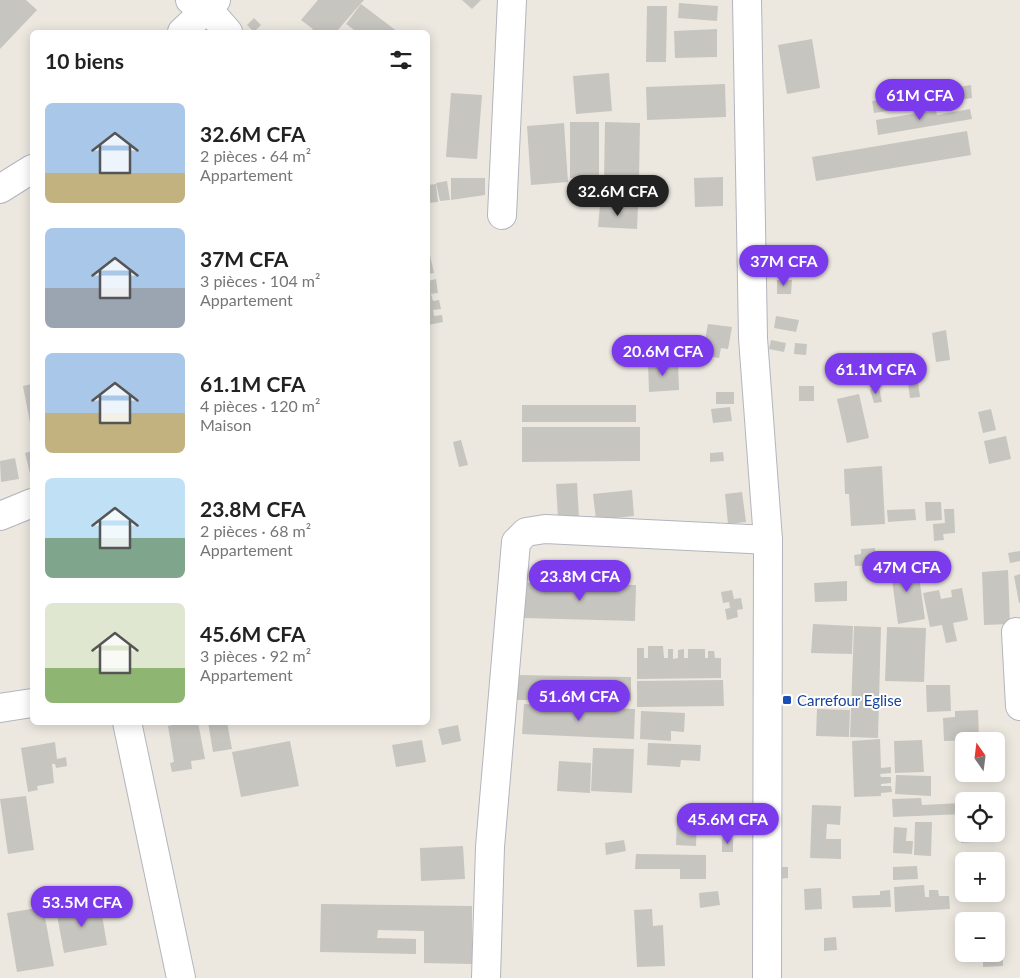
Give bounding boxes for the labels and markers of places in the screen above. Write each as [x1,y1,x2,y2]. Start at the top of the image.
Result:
pin: 61M CFA [874,78,966,121]
pin: 32.6M CFA [561,174,675,217]
pin: 37M CFA [738,244,830,287]
pin: 20.6M CFA [606,334,720,377]
pin: 61.1M CFA [819,352,933,395]
pin: 47M CFA [861,550,953,593]
pin: 23.8M CFA [523,560,637,602]
pin: 51.6M CFA [522,680,636,722]
place label: Carrefour Eglise [797,691,902,709]
marker: Carrefour Eglise [781,694,793,706]
pin: 45.6M CFA [671,802,785,845]
pin: 53.5M CFA [25,886,139,928]

